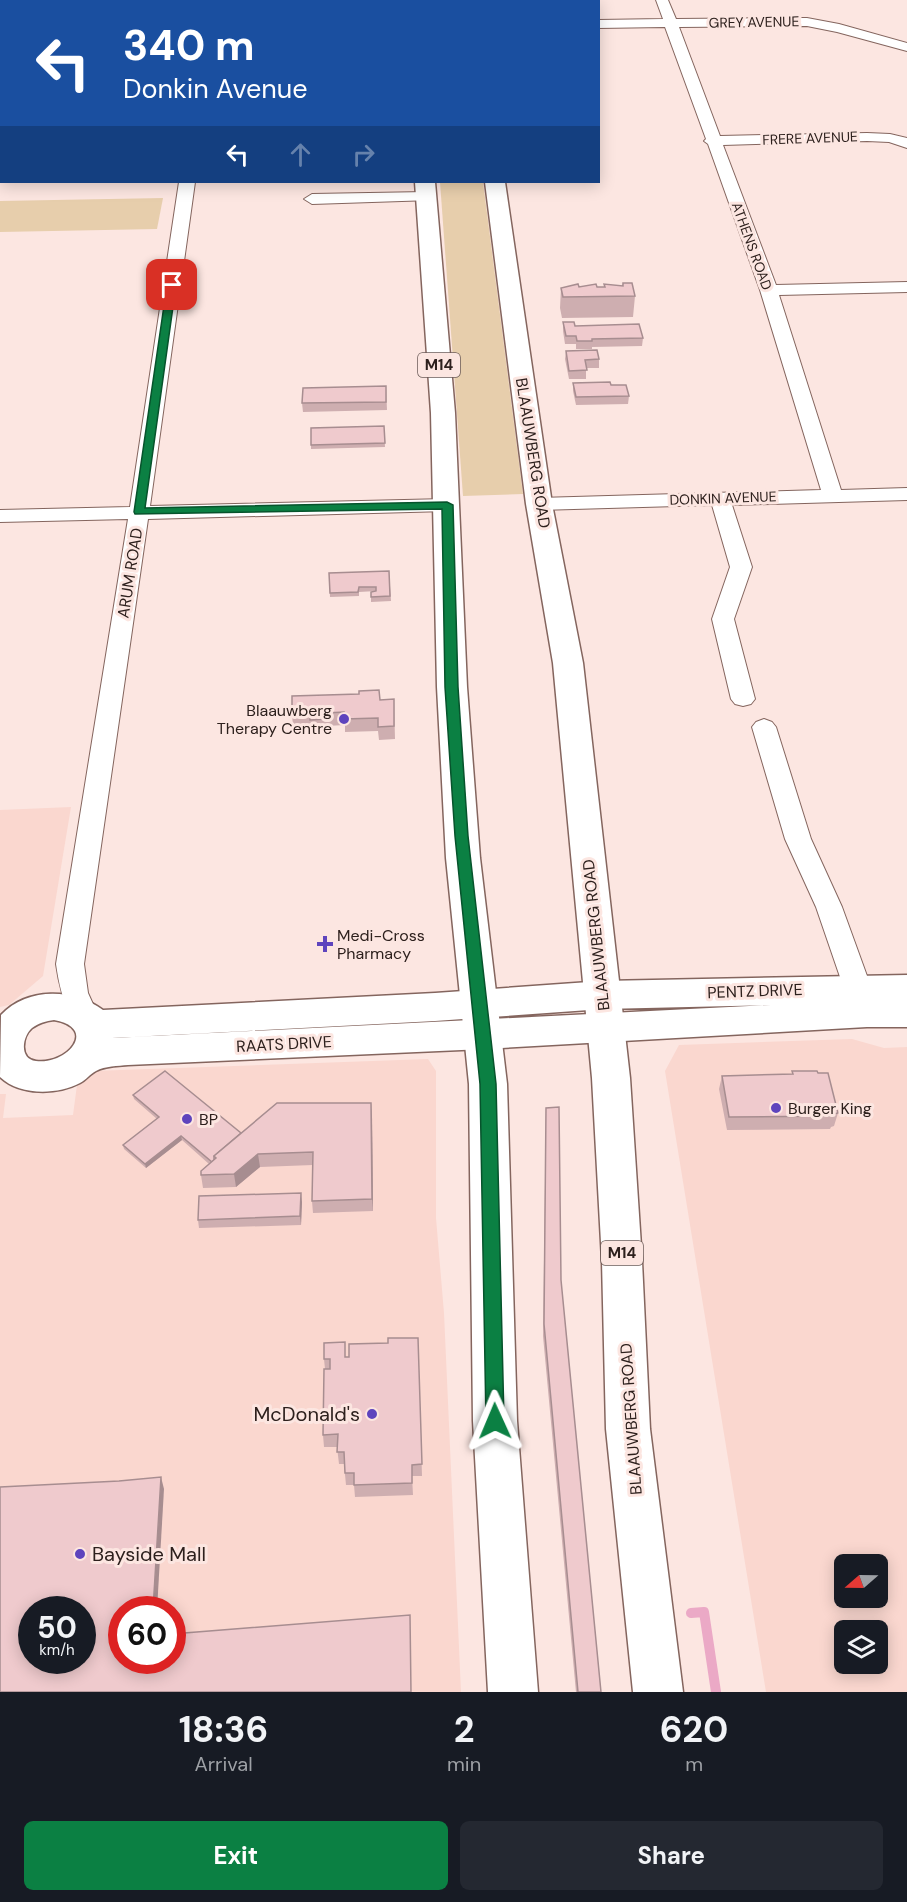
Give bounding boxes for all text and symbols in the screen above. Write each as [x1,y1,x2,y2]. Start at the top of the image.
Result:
street label: GREY AVENUE [709,12,800,32]
text: 340 m [123,18,255,73]
icon: left [24,24,102,102]
text: Donkin Avenue [123,71,308,106]
street label: FRERE AVENUE [762,127,858,149]
icon: left [221,138,254,171]
icon: ahead [284,138,317,171]
icon: right [347,138,380,171]
street label: ATHENS ROAD [728,200,776,292]
pin [146,259,197,310]
icon: arrive [155,268,188,301]
road number: M14 [418,353,460,377]
street label: BLAAUWBERG ROAD [511,376,555,530]
street label: DONKIN AVENUE [669,487,777,509]
street label: ARUM ROAD [113,526,147,620]
place label: Blaauwberg Therapy Centre [217,700,332,739]
marker: Blaauwberg Therapy Centre [337,712,351,726]
street label: BLAAUWBERG ROAD [578,858,614,1012]
place label: Medi-Cross Pharmacy [337,925,425,964]
marker: Medi-Cross Pharmacy [318,937,332,951]
street label: PENTZ DRIVE [707,979,803,1003]
street label: RAATS DRIVE [236,1031,332,1057]
place label: Burger King [788,1098,872,1119]
marker: Burger King [769,1101,783,1115]
place label: BP [199,1109,218,1130]
marker: BP [180,1112,194,1126]
road number: M14 [601,1241,643,1265]
street label: BLAAUWBERG ROAD [615,1342,647,1496]
position arrow [463,1389,527,1453]
place label: McDonald's [254,1401,360,1427]
marker: McDonald's [365,1407,379,1421]
place label: Bayside Mall [92,1541,206,1567]
marker: Bayside Mall [73,1547,87,1561]
north arrow [834,1554,888,1608]
map controls [834,1554,888,1674]
speed limit sign: 60 [108,1596,186,1674]
text: 50 [37,1608,77,1647]
button: layers [834,1620,888,1674]
text: km/h [39,1640,75,1660]
text: 18:36 [179,1706,268,1753]
text: 2 [454,1706,474,1753]
text: 620 [660,1706,728,1753]
text: Arrival [194,1751,253,1777]
text: min [447,1751,481,1777]
text: m [685,1751,703,1777]
button: Exit [24,1821,448,1890]
button: Share [460,1821,883,1890]

